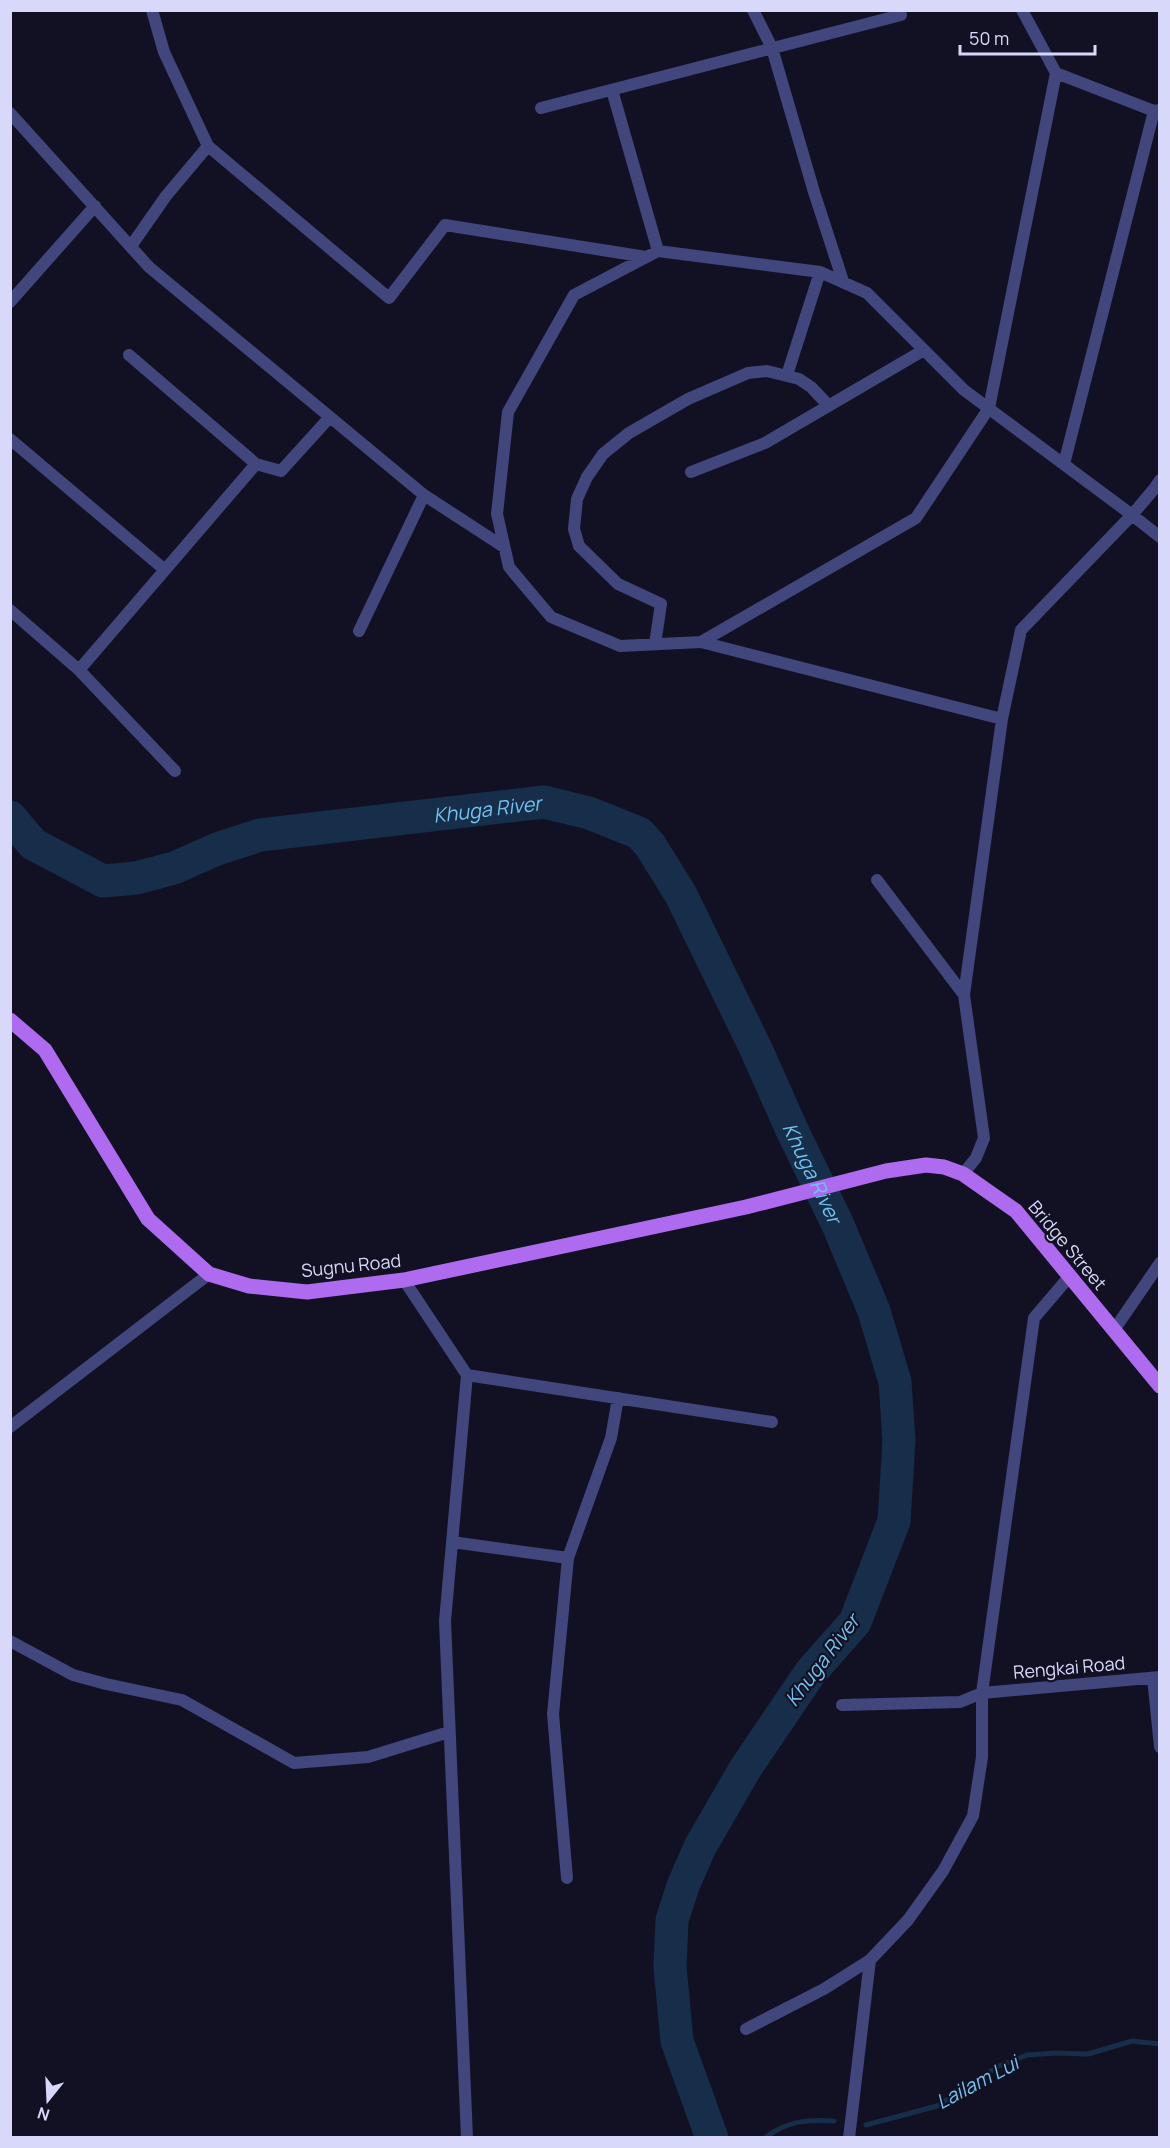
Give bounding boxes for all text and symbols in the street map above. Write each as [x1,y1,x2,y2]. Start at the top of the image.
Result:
scale bar [960,18,1095,56]
text: 50 m [969,26,1009,50]
water label: Khuga River [432,789,545,828]
water label: Khuga River [777,1118,850,1230]
street label: Bridge Street [1023,1195,1113,1295]
street label: Sugnu Road [300,1248,402,1282]
water label: Khuga River [779,1606,867,1711]
street label: Rengkai Road [1012,1650,1126,1684]
water label: Lailam Lui [931,2048,1025,2115]
north arrow [18,2070,78,2130]
text: N [34,2102,52,2127]

